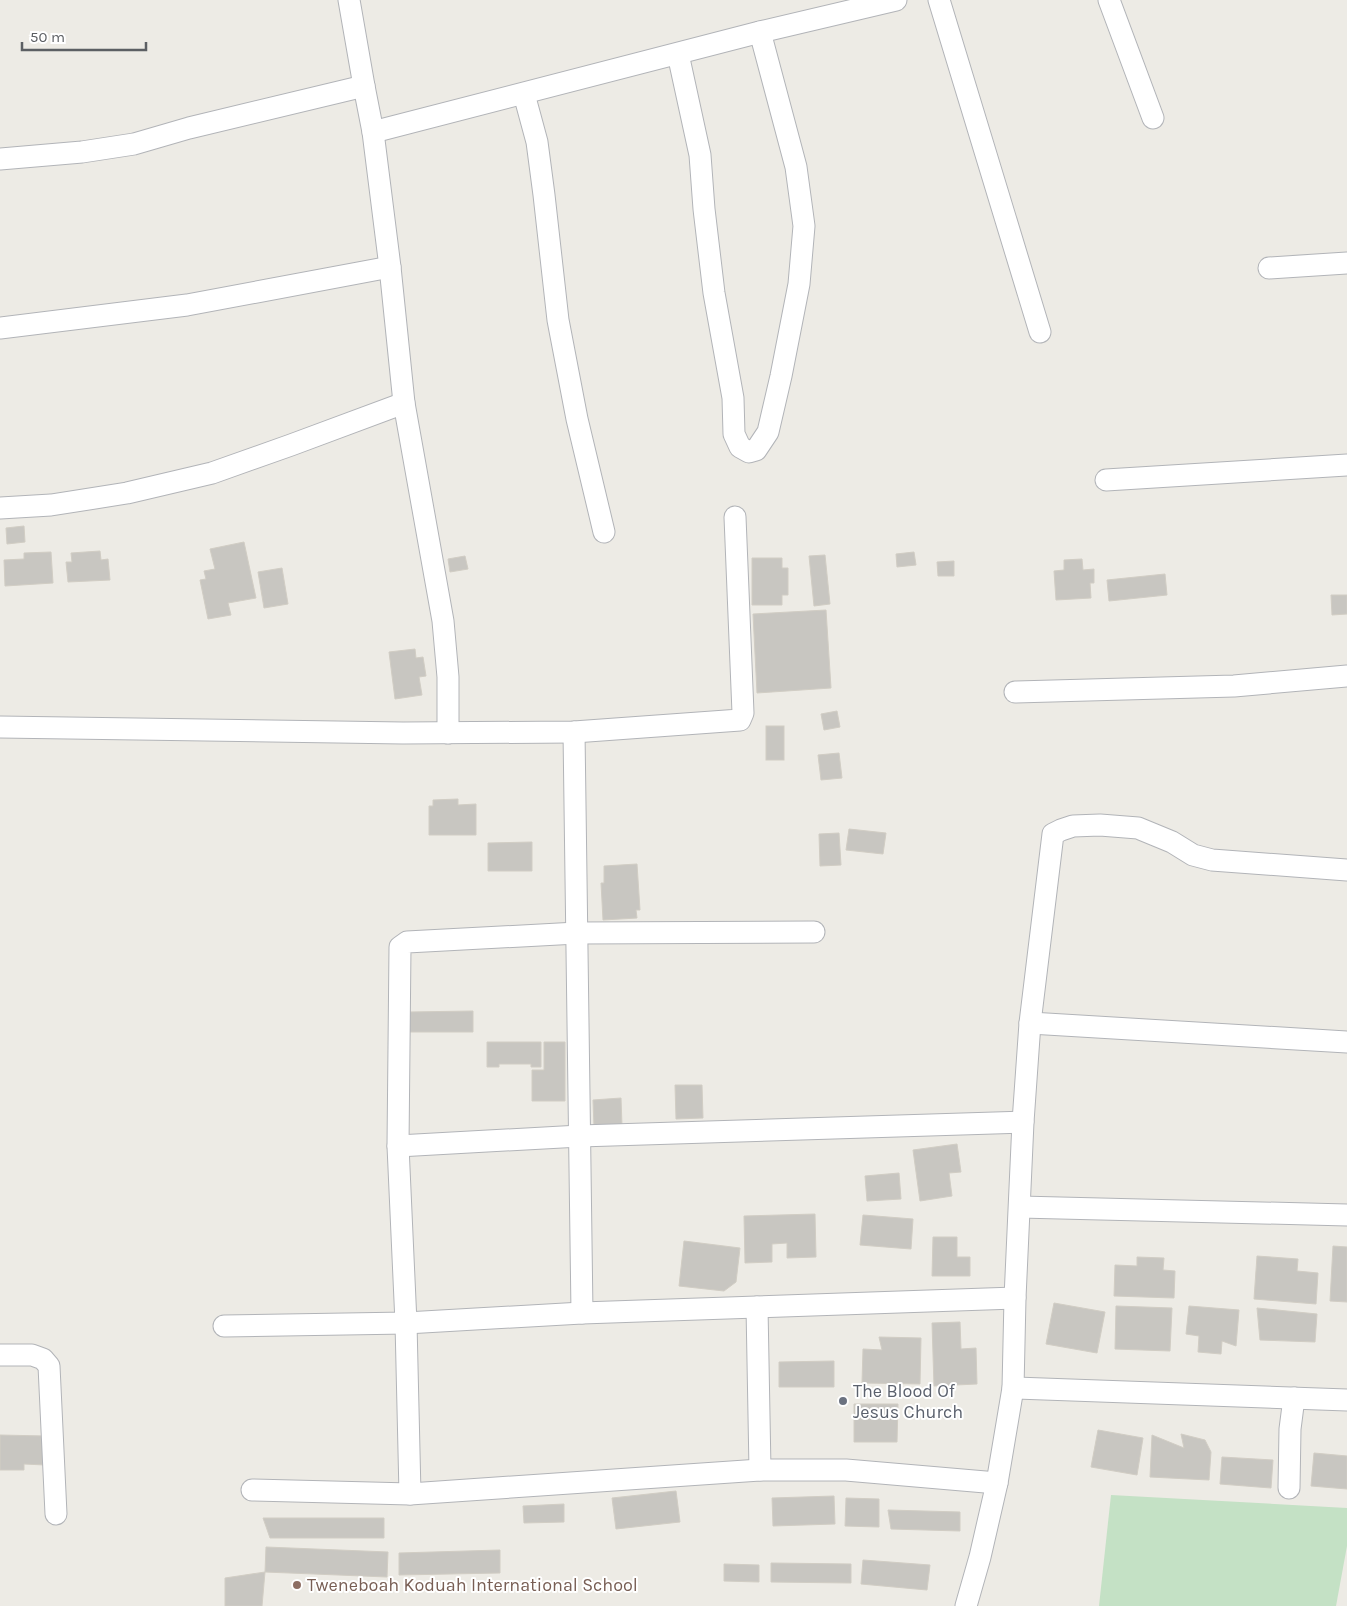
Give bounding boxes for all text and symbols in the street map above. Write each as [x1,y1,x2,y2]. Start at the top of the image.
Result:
scale bar [22,20,146,52]
text: 50 m [30,28,65,46]
place label: The Blood Of Jesus Church [853,1380,963,1423]
marker: The Blood Of Jesus Church [837,1395,849,1407]
place label: Tweneboah Koduah International School [307,1574,638,1596]
marker: Tweneboah Koduah International School [291,1579,303,1591]

